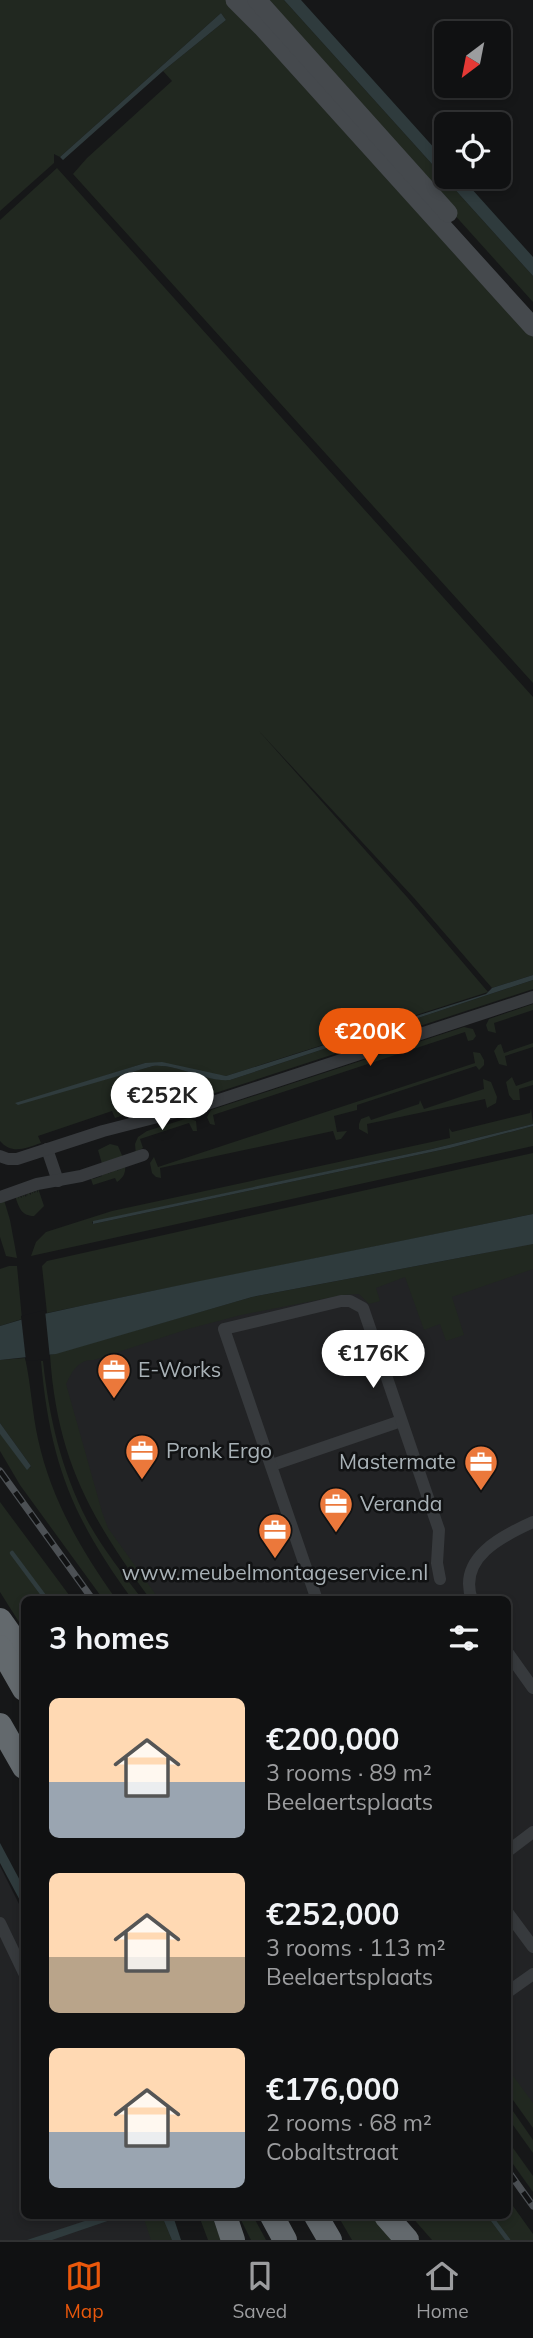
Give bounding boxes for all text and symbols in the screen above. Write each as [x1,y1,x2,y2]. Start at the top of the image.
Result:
north arrow [434,21,511,98]
map controls [434,21,511,189]
button: locate [434,112,511,189]
pin: €200K [321,1009,419,1068]
text: €200K [335,1016,405,1045]
pin: €252K [113,1072,211,1132]
text: €252K [127,1080,197,1109]
pin: €176K [324,1330,422,1390]
text: €176K [338,1338,408,1367]
office icon: E-Works [95,1351,133,1400]
place label: E-Works [138,1356,221,1382]
office icon: Pronk Ergo [123,1432,161,1481]
place label: Pronk Ergo [166,1437,272,1463]
office icon: Mastermate [462,1443,500,1492]
place label: Mastermate [339,1448,456,1474]
office icon: Veranda [317,1485,355,1534]
place label: Veranda [360,1490,442,1516]
office icon: www.meubelmontageservice.nl [256,1511,294,1560]
place label: www.meubelmontageservice.nl [122,1559,428,1585]
text: 3 homes [49,1619,170,1657]
icon: filters [445,1619,483,1657]
text: €200,000 [266,1720,399,1758]
icon: home [105,1726,189,1810]
text: 3 rooms · 89 m² [266,1758,432,1787]
text: Beelaertsplaats [266,1787,433,1816]
text: €252,000 [266,1895,399,1933]
icon: home [105,1901,189,1985]
text: 3 rooms · 113 m² [266,1933,446,1962]
text: Beelaertsplaats [266,1962,433,1991]
text: €176,000 [266,2070,399,2108]
icon: home [105,2076,189,2160]
text: 2 rooms · 68 m² [266,2108,432,2137]
text: Cobaltstraat [266,2137,398,2166]
tab: Map [64,2257,104,2323]
tab: Saved [232,2257,287,2323]
tab: Home [416,2257,469,2323]

